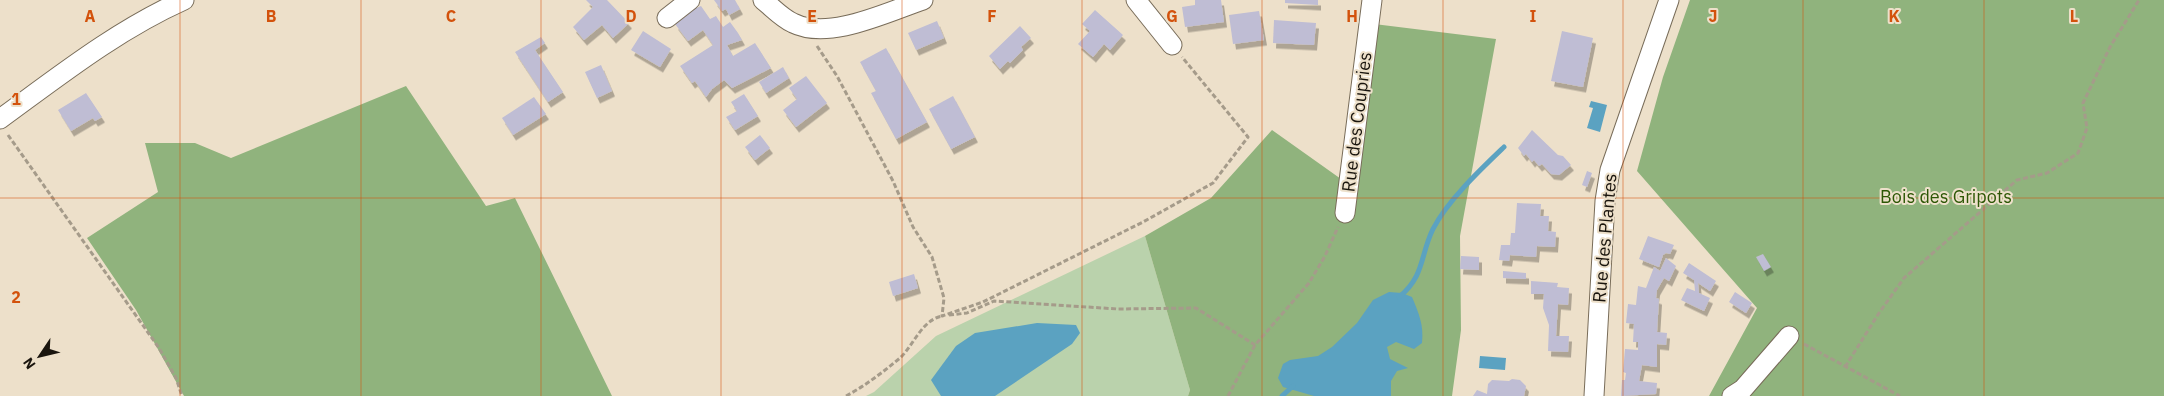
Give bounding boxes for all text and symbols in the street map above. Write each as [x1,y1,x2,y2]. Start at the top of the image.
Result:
text: A [85,6,96,26]
text: B [266,6,277,26]
text: C [446,6,456,26]
text: D [625,6,637,26]
text: E [807,6,817,26]
text: F [987,6,997,26]
text: G [1166,6,1178,26]
text: H [1346,6,1358,26]
text: I [1530,6,1537,26]
text: J [1709,6,1717,26]
text: K [1888,6,1900,26]
text: L [2070,6,2078,26]
street label: Rue des Coupries [1337,51,1377,193]
text: 1 [11,89,21,109]
street label: Rue des Plantes [1587,172,1622,304]
park label: Bois des Gripots [1880,185,2012,208]
text: 2 [11,287,21,307]
north arrow [15,331,65,381]
text: N [19,354,40,373]

